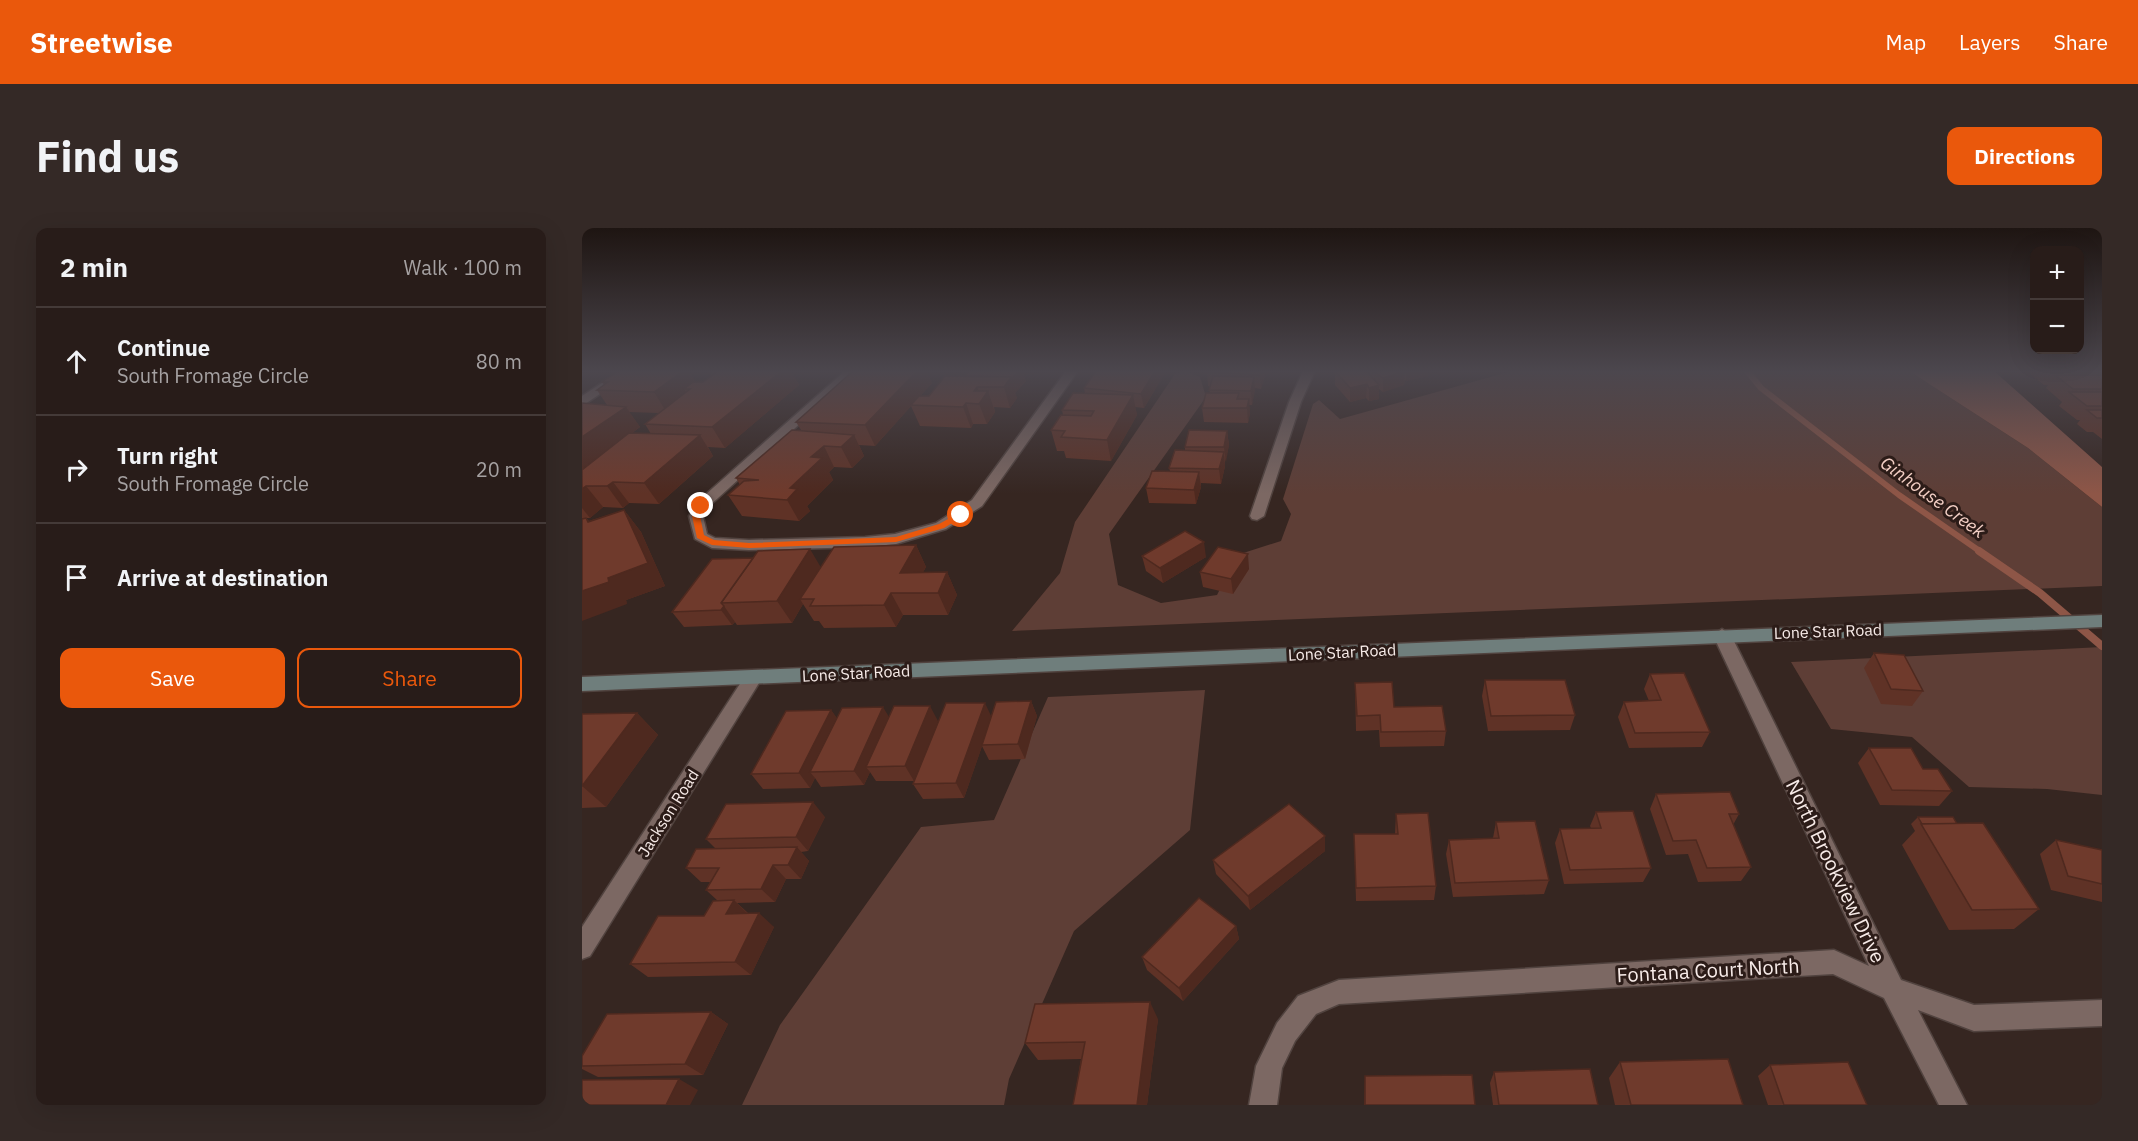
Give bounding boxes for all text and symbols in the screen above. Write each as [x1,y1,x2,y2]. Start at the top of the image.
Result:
text: Streetwise [30,24,173,61]
text: Map [1886,28,1926,56]
text: Layers [1959,28,2021,56]
text: Share [2054,28,2108,56]
button: Directions [1947,127,2102,185]
text: Find us [36,129,179,184]
map controls [2030,246,2084,354]
button: + [2030,246,2084,300]
text: 2 min [60,250,128,284]
text: Walk · 100 m [404,254,522,281]
button: − [2030,300,2084,354]
text: Continue [117,333,210,362]
icon: ahead [60,345,93,378]
text: 80 m [476,348,522,375]
text: South Fromage Circle [117,362,309,389]
text: Turn right [117,441,218,470]
water label: Ginhouse Creek [1876,451,1990,543]
icon: right [60,453,93,486]
text: 20 m [476,456,522,483]
text: South Fromage Circle [117,470,309,497]
route end [687,492,713,518]
route start [947,501,973,527]
icon: arrive [60,561,93,594]
text: Arrive at destination [117,563,328,592]
street label: Lone Star Road [1774,619,1882,643]
street label: Lone Star Road [1287,639,1397,665]
button: Save [60,648,285,708]
button: Share [297,648,522,708]
street label: Lone Star Road [801,660,911,686]
street label: Jackson Road [633,766,703,860]
street label: North Brookview Drive [1780,775,1892,967]
street label: Fontana Court North [1616,952,1800,988]

